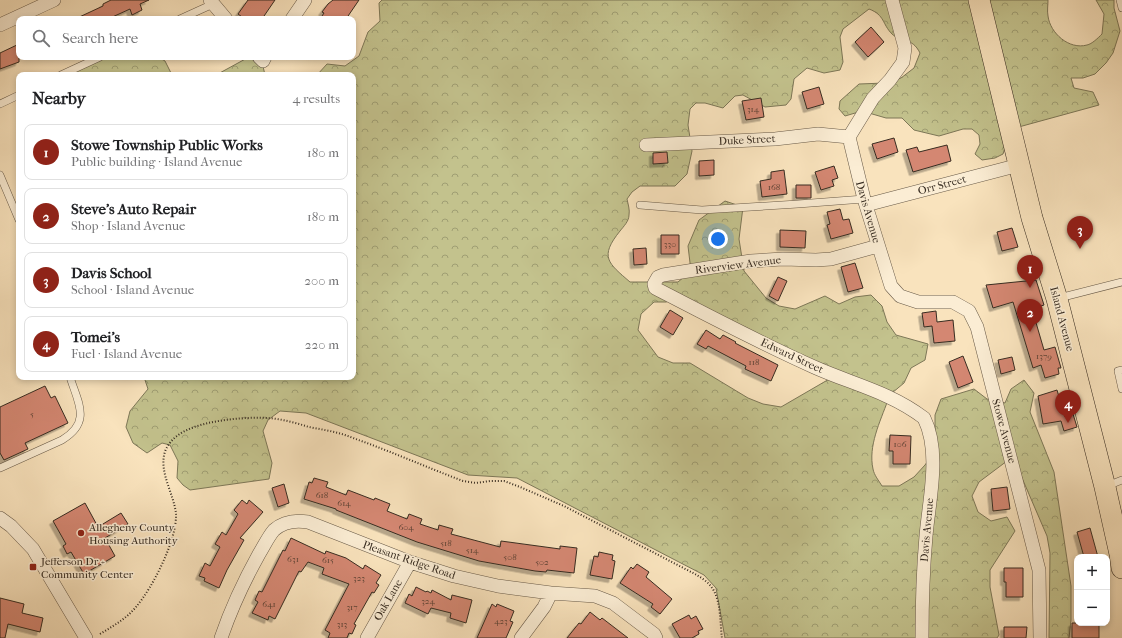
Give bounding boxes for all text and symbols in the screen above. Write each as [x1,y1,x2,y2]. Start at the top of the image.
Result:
search box [16,16,356,60]
icon: search [30,27,52,49]
text: Search here [62,29,138,47]
text: Nearby [32,88,86,108]
text: 4 results [293,91,340,106]
house number: 314 [747,104,760,114]
street label: Duke Street [718,132,776,148]
text: Stowe Township Public Works [71,136,263,154]
text: 1 [44,145,48,160]
text: 180 m [307,145,339,160]
text: Public building · Island Avenue [71,154,242,169]
street label: Orr Street [916,172,968,198]
street label: Davis Avenue [853,179,883,245]
house number: 168 [768,182,781,192]
text: Steve's Auto Repair [71,200,196,218]
text: 2 [43,209,49,224]
text: 180 m [307,209,339,224]
pin: 3 [1067,216,1093,249]
text: Shop · Island Avenue [71,218,186,233]
your location [708,229,728,249]
house number: 330 [664,239,676,249]
street label: Riverview Avenue [694,253,782,277]
pin: 1 [1017,255,1043,288]
text: Davis School [71,264,152,282]
text: 3 [43,273,49,288]
text: 200 m [304,273,339,288]
text: School · Island Avenue [71,282,194,297]
street label: Island Avenue [1047,285,1077,353]
pin: 2 [1017,299,1043,332]
text: Tomei's [71,328,120,346]
street label: Edward Street [759,336,825,376]
text: 4 [42,337,50,352]
text: 220 m [305,337,339,352]
text: Fuel · Island Avenue [71,346,182,361]
house number: 1379 [1036,351,1052,361]
house number: 118 [749,357,760,367]
pin: 4 [1055,390,1081,423]
street label: Stowe Avenue [989,397,1019,465]
house number: 5 [30,409,34,419]
house number: 106 [894,439,907,449]
house number: 618 [316,490,329,500]
street label: Davis Avenue [918,497,936,562]
house number: 614 [337,498,351,508]
place label: Allegheny County Housing Authority [88,521,179,547]
house number: 604 [398,522,414,532]
marker: Allegheny County Housing Authority [76,528,86,538]
street label: Pleasant Ridge Road [361,538,458,582]
house number: 518 [440,538,452,548]
house number: 514 [466,545,479,555]
house number: 508 [503,552,517,562]
house number: 631 [287,554,299,564]
map controls [1074,554,1110,626]
button: + [1074,554,1110,590]
place label: Jefferson Dr + Community Center [40,555,134,581]
house number: 615 [322,555,334,565]
house number: 502 [535,557,549,567]
marker: Jefferson Dr + Community Center [28,562,38,572]
house number: 323 [353,573,365,583]
street label: Oak Lane [371,577,405,623]
button: − [1074,590,1110,626]
house number: 324 [421,596,435,606]
house number: 641 [262,599,276,609]
house number: 317 [346,602,358,612]
house number: 423 [494,616,508,626]
house number: 313 [337,619,348,629]

